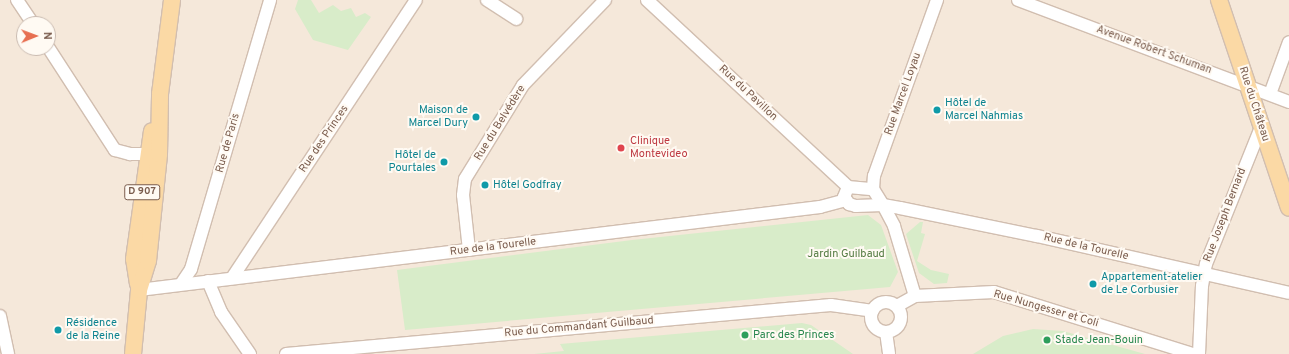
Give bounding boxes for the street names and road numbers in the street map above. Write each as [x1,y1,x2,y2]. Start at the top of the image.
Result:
street label: Avenue Robert Schuman [1094,23,1214,77]
street label: Rue Marcel Loyau [882,51,924,137]
street label: Rue du Pavillon [716,62,780,124]
street label: Rue du Château [1236,65,1272,143]
street label: Rue du Belvédère [472,83,528,163]
street label: Rue des Princes [297,103,351,175]
street label: Rue de Paris [213,112,243,174]
street label: Rue Joseph Bernard [1201,166,1249,264]
road number: D 907 [124,184,160,200]
street label: Rue de la Tourelle [1042,231,1130,263]
street label: Rue de la Tourelle [449,235,537,259]
street label: Rue Nungesser et Coli [992,288,1100,330]
street label: Rue du Commandant Guilbaud [504,314,654,340]

